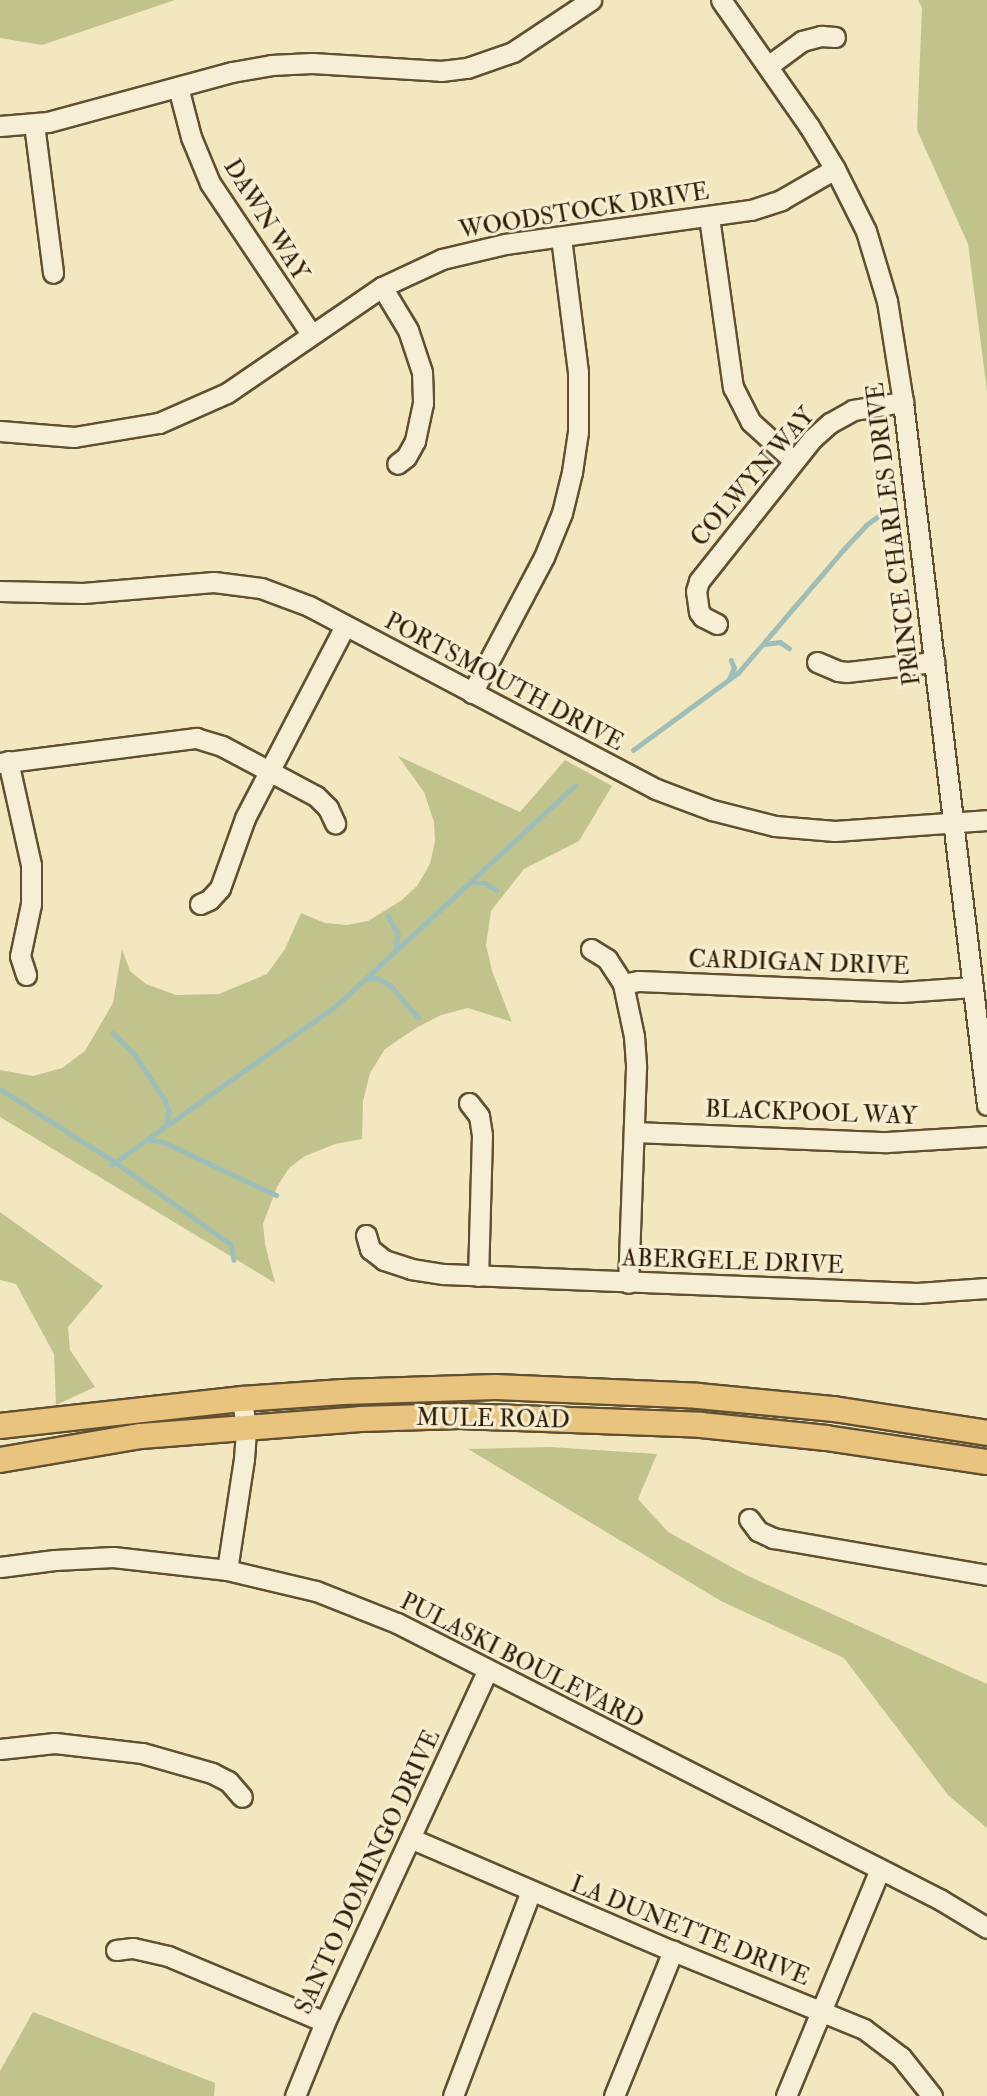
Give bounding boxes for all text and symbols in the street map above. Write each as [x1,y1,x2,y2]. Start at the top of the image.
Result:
street label: DAWN WAY [217,154,315,286]
street label: WOODSTOCK DRIVE [457,177,711,245]
street label: PRINCE CHARLES DRIVE [861,381,927,687]
street label: COLWYN WAY [685,402,821,552]
street label: PORTSMOUTH DRIVE [380,607,628,757]
street label: CARDIGAN DRIVE [688,945,910,981]
street label: BLACKPOOL WAY [705,1095,917,1131]
street label: ABERGELE DRIVE [621,1244,845,1280]
street label: MULE ROAD [416,1403,570,1435]
street label: PULASKI BOULEVARD [395,1587,649,1735]
street label: SANTO DOMINGO DRIVE [289,1725,447,2019]
street label: LA DUNETTE DRIVE [566,1870,814,1992]

